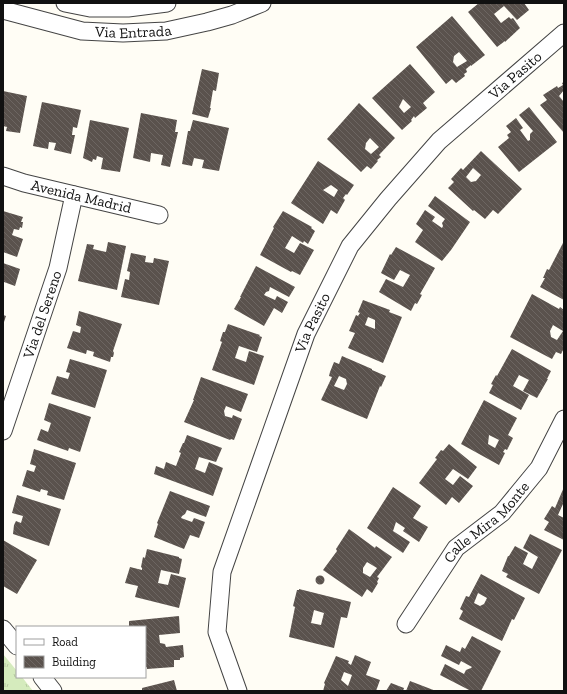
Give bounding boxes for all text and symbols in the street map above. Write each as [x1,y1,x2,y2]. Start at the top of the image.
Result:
street label: Via Entrada [94,21,173,42]
street label: Via Pasito [484,47,546,104]
street label: Avenida Madrid [29,176,134,217]
street label: Via del Sereno [19,268,66,362]
street label: Via Pasito [291,290,334,356]
street label: Calle Mira Monte [440,478,533,566]
legend [16,626,146,678]
text: Road [52,635,78,649]
text: Building [52,655,96,669]

